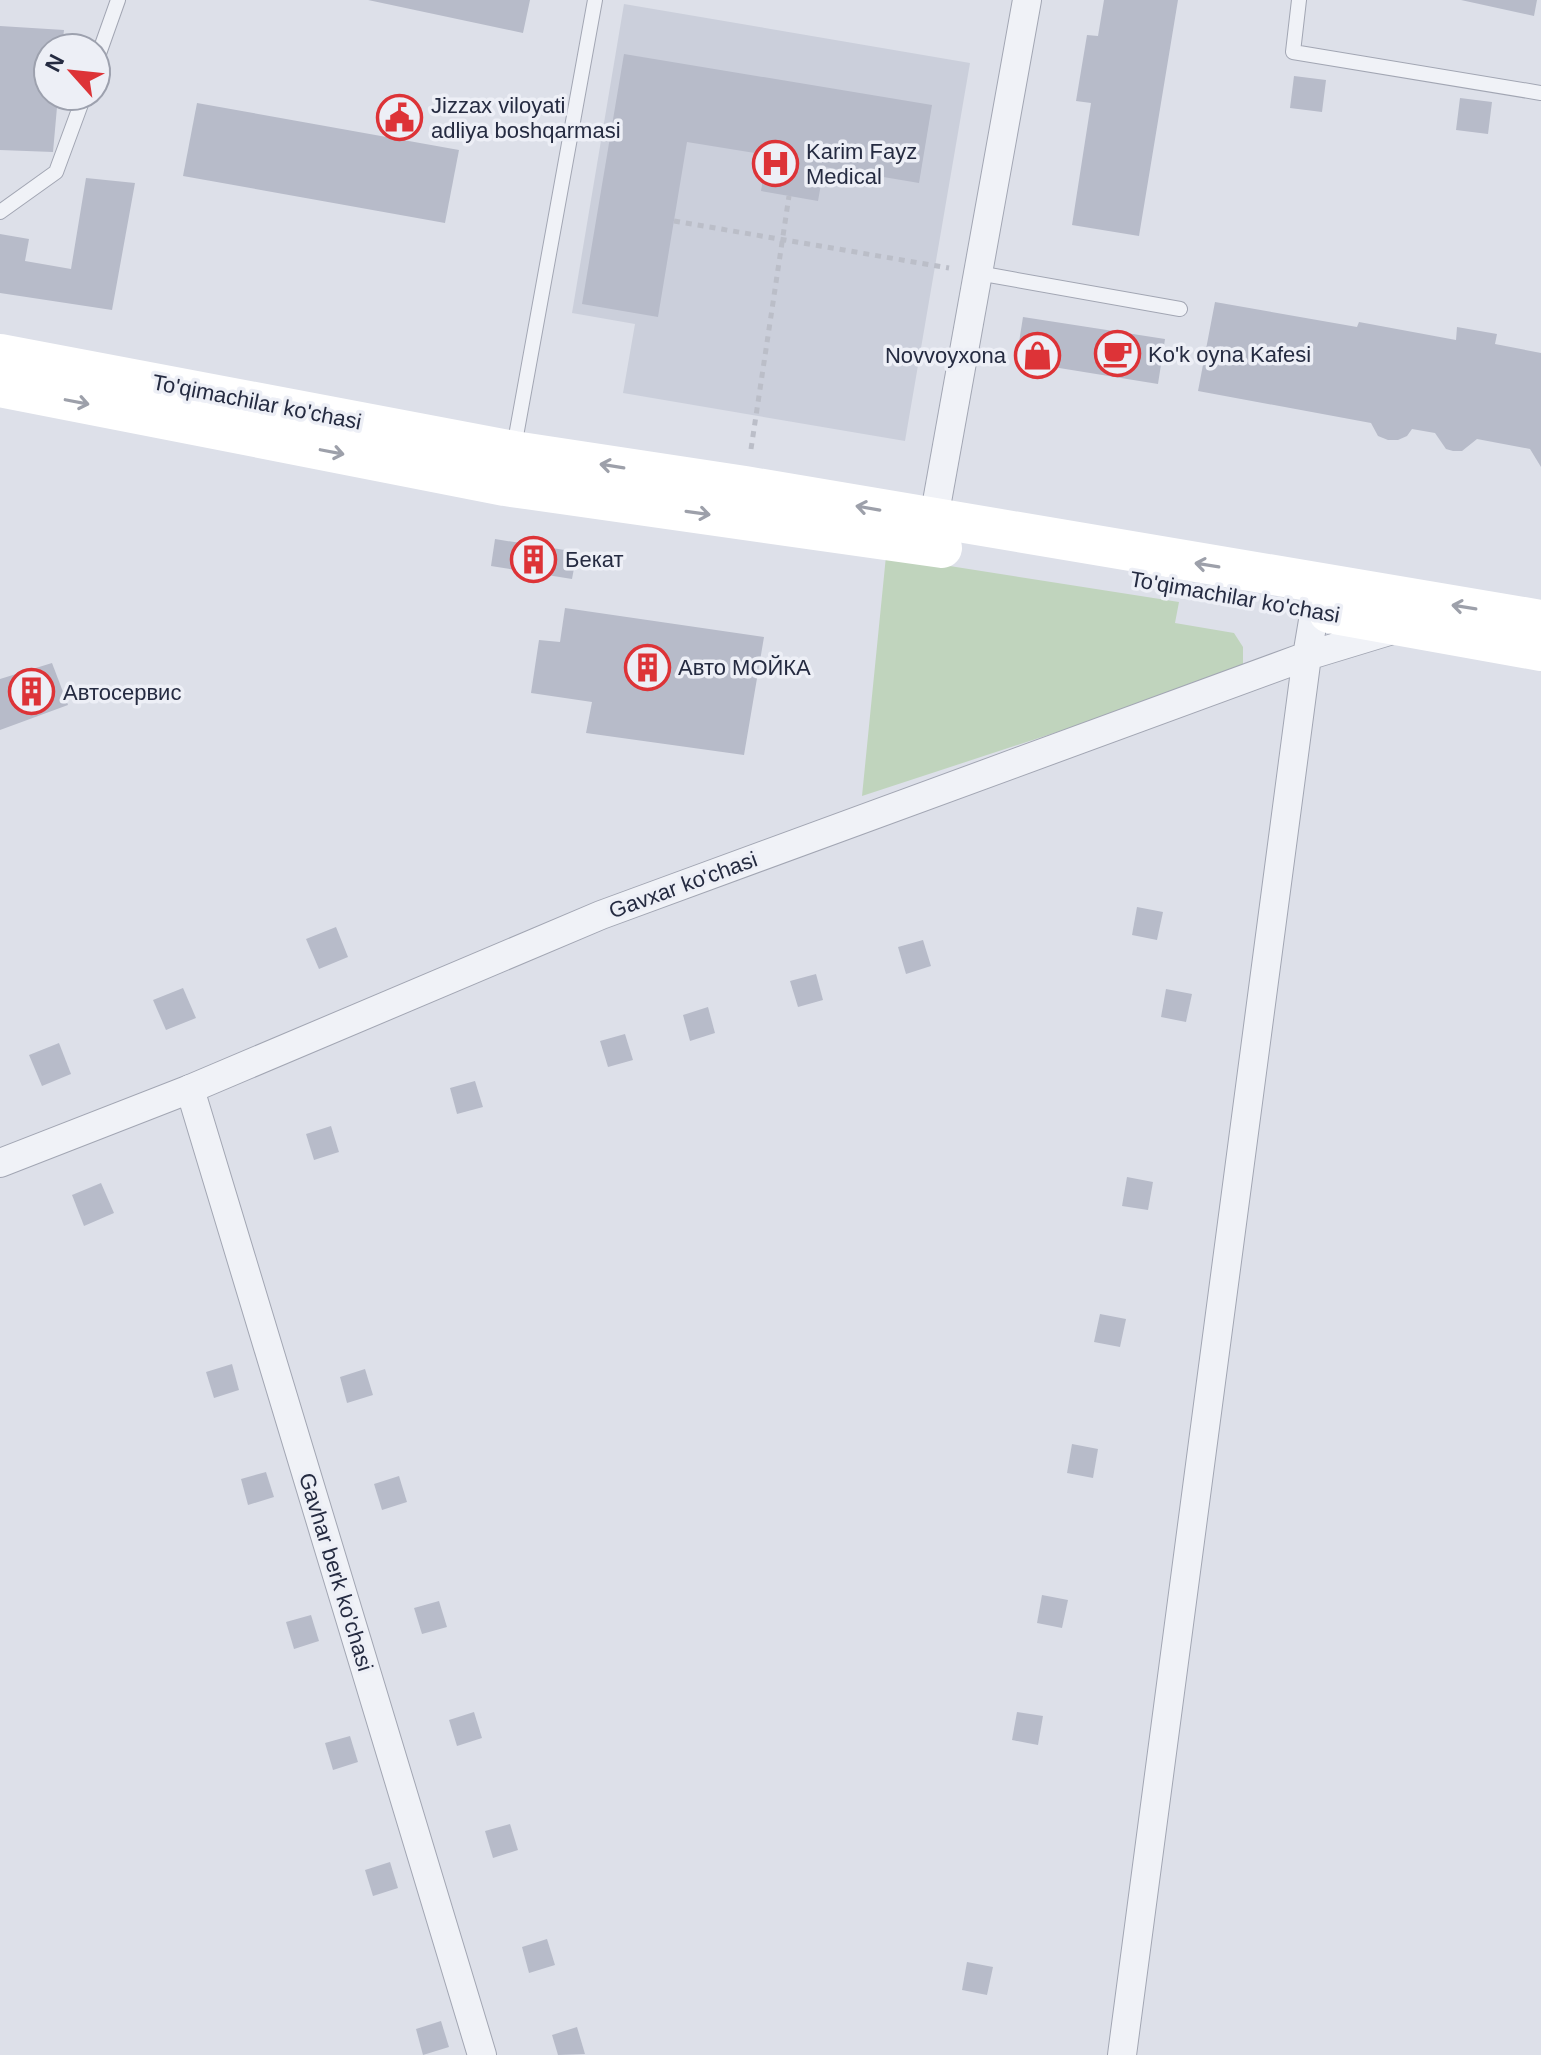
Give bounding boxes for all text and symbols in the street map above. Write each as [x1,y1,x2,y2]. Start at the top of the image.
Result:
north arrow [32,32,112,112]
text: N [40,50,69,76]
place label: Jizzax viloyati adliya boshqarmasi [431,93,621,143]
public building icon: Jizzax viloyati adliya boshqarmasi [376,94,424,142]
place label: Karim Fayz Medical [806,139,917,189]
hospital icon: Karim Fayz Medical [751,140,799,188]
cafe icon: Ko'k oyna Kafesi [1093,330,1141,378]
shop icon: Novvoyxona [1013,331,1061,379]
place label: Ko'k oyna Kafesi [1148,342,1311,367]
place label: Novvoyxona [885,343,1007,368]
street label: To'qimachilar ko'chasi [150,369,364,435]
one-way arrow [63,396,89,411]
one-way arrow [318,446,344,461]
one-way arrow [600,458,625,473]
one-way arrow [856,499,881,514]
one-way arrow [685,506,711,521]
building icon: Бекат [510,535,558,583]
place label: Бекат [565,547,624,572]
one-way arrow [1195,557,1221,572]
street label: To'qimachilar ko'chasi [1128,566,1342,628]
one-way arrow [1452,599,1477,614]
building icon: Авто МОЙКА [623,643,671,691]
place label: Авто МОЙКА [678,655,811,680]
building icon: Автосервис [8,668,56,716]
place label: Автосервис [63,680,181,705]
street label: Gavxar ko'chasi [606,847,760,923]
street label: Gavhar berk ko'chasi [294,1470,378,1674]

